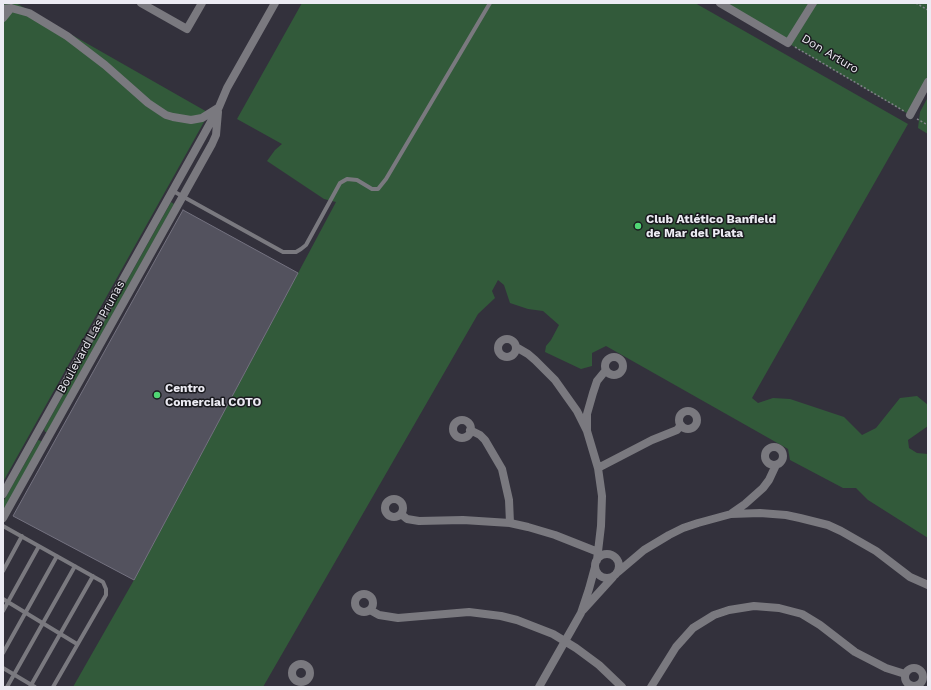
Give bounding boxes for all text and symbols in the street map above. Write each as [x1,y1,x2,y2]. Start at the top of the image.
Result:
street label: Don Arturo [799,31,861,77]
place label: Club Atlético Banfield de Mar del Plata [646,212,776,240]
marker: Club Atlético Banfield de Mar del Plata [633,221,643,231]
street label: Boulevard Las Prunas [54,278,128,396]
place label: Centro Comercial COTO [165,381,261,409]
marker: Centro Comercial COTO [152,390,162,400]

